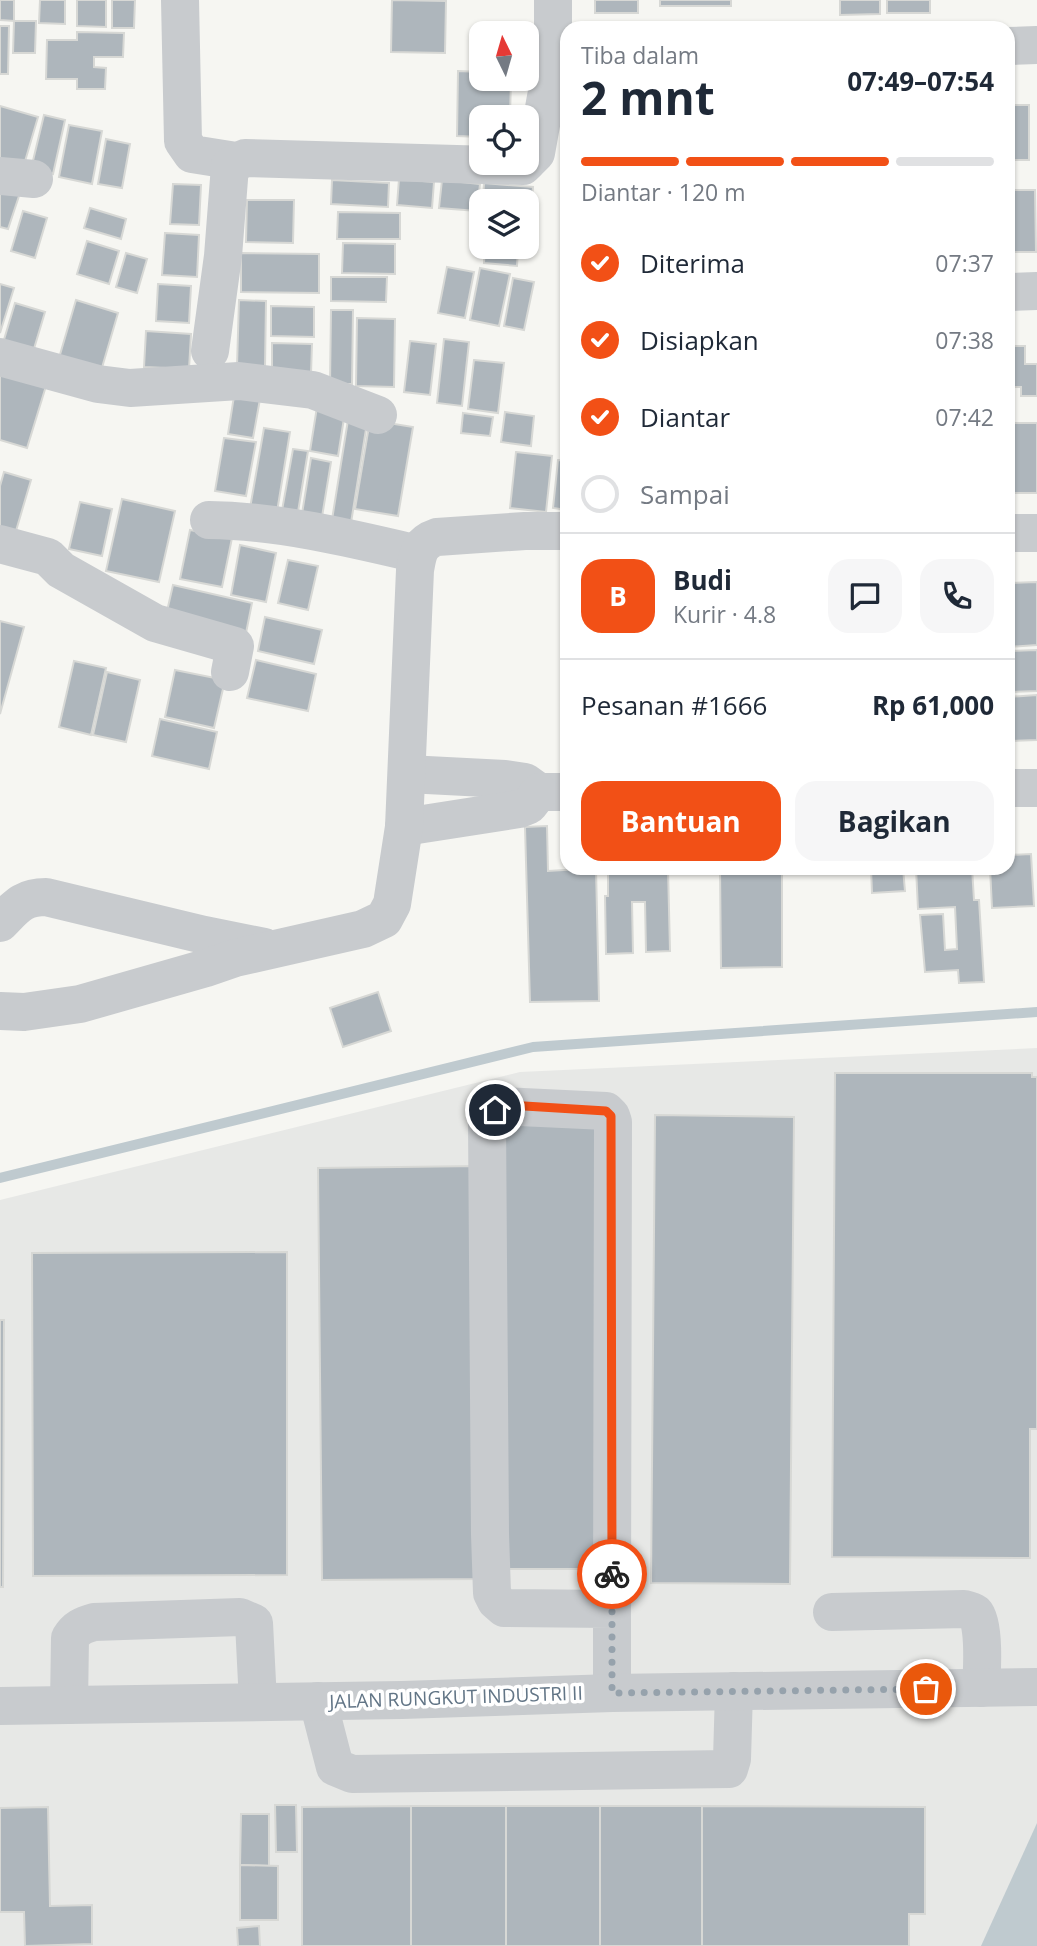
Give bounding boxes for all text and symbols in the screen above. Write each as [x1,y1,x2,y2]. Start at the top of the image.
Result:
north arrow [469,21,539,91]
map controls [469,21,539,259]
text: Tiba dalam [581,39,699,71]
text: 07:49–07:54 [847,63,994,99]
text: 2 mnt [581,66,715,128]
button: locate [469,105,539,175]
text: Diantar · 120 m [581,176,745,208]
button: layers [469,189,539,259]
icon: check [581,244,619,282]
text: Diterima [640,245,745,281]
text: 07:37 [935,247,994,279]
icon: check [581,321,619,359]
text: Disiapkan [640,322,759,358]
text: 07:38 [935,324,994,356]
icon: check [581,398,619,436]
text: Diantar [640,399,730,435]
text: 07:42 [935,401,994,433]
text: Sampai [640,476,730,512]
button: chat [828,559,902,633]
button: phone [920,559,994,633]
text: Budi [673,562,732,598]
text: B [609,578,627,614]
text: Kurir · 4.8 [673,598,776,630]
text: Pesanan #1666 [581,687,767,723]
text: Rp 61,000 [872,687,994,723]
button: Bantuan [581,781,781,861]
button: Bagikan [795,781,994,861]
pin [465,1080,525,1140]
icon: home [476,1091,514,1129]
courier [577,1539,647,1609]
icon: bike [593,1555,631,1593]
pin [896,1659,956,1719]
icon: bag [907,1670,945,1708]
street label: JALAN RUNGKUT INDUSTRI II [327,1680,583,1714]

